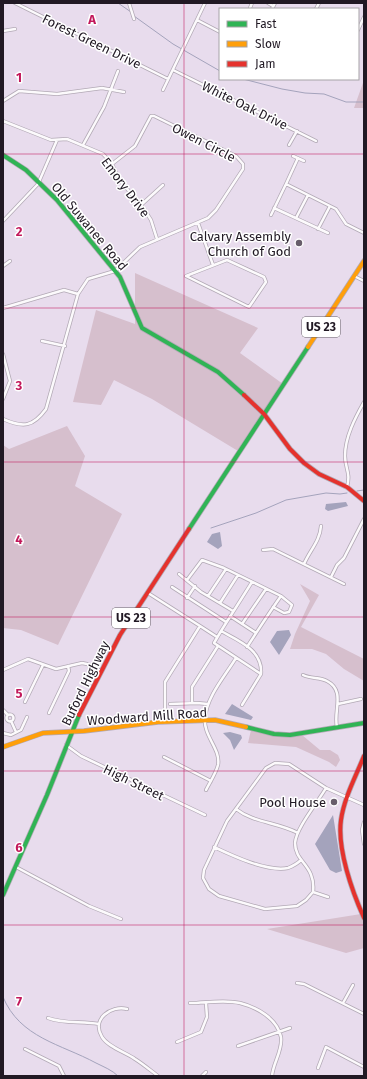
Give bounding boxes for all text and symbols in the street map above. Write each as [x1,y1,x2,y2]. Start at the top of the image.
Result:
legend [219,8,359,80]
street label: Forest Green Drive [40,11,144,72]
text: A [87,12,96,27]
text: Fast [255,17,277,31]
text: Slow [255,37,281,51]
text: Jam [255,57,275,71]
text: 1 [16,70,22,85]
street label: White Oak Drive [199,78,290,133]
street label: Owen Circle [170,120,238,165]
street label: Emory Drive [98,154,153,220]
street label: Old Suwanee Road [48,179,131,273]
text: 2 [16,224,23,239]
place label: Calvary Assembly Church of God [190,229,292,259]
marker: Calvary Assembly Church of God [294,238,304,248]
road number: US 23 [302,317,340,337]
text: 3 [15,378,23,393]
text: 4 [15,532,23,547]
road number: US 23 [112,608,150,628]
street label: Buford Highway [58,638,113,728]
text: 5 [16,686,23,701]
street label: Woodward Mill Road [86,705,208,728]
street label: High Street [101,761,167,804]
place label: Pool House [259,795,326,810]
marker: Pool House [329,797,339,807]
text: 6 [15,840,23,855]
text: 7 [16,994,22,1009]

